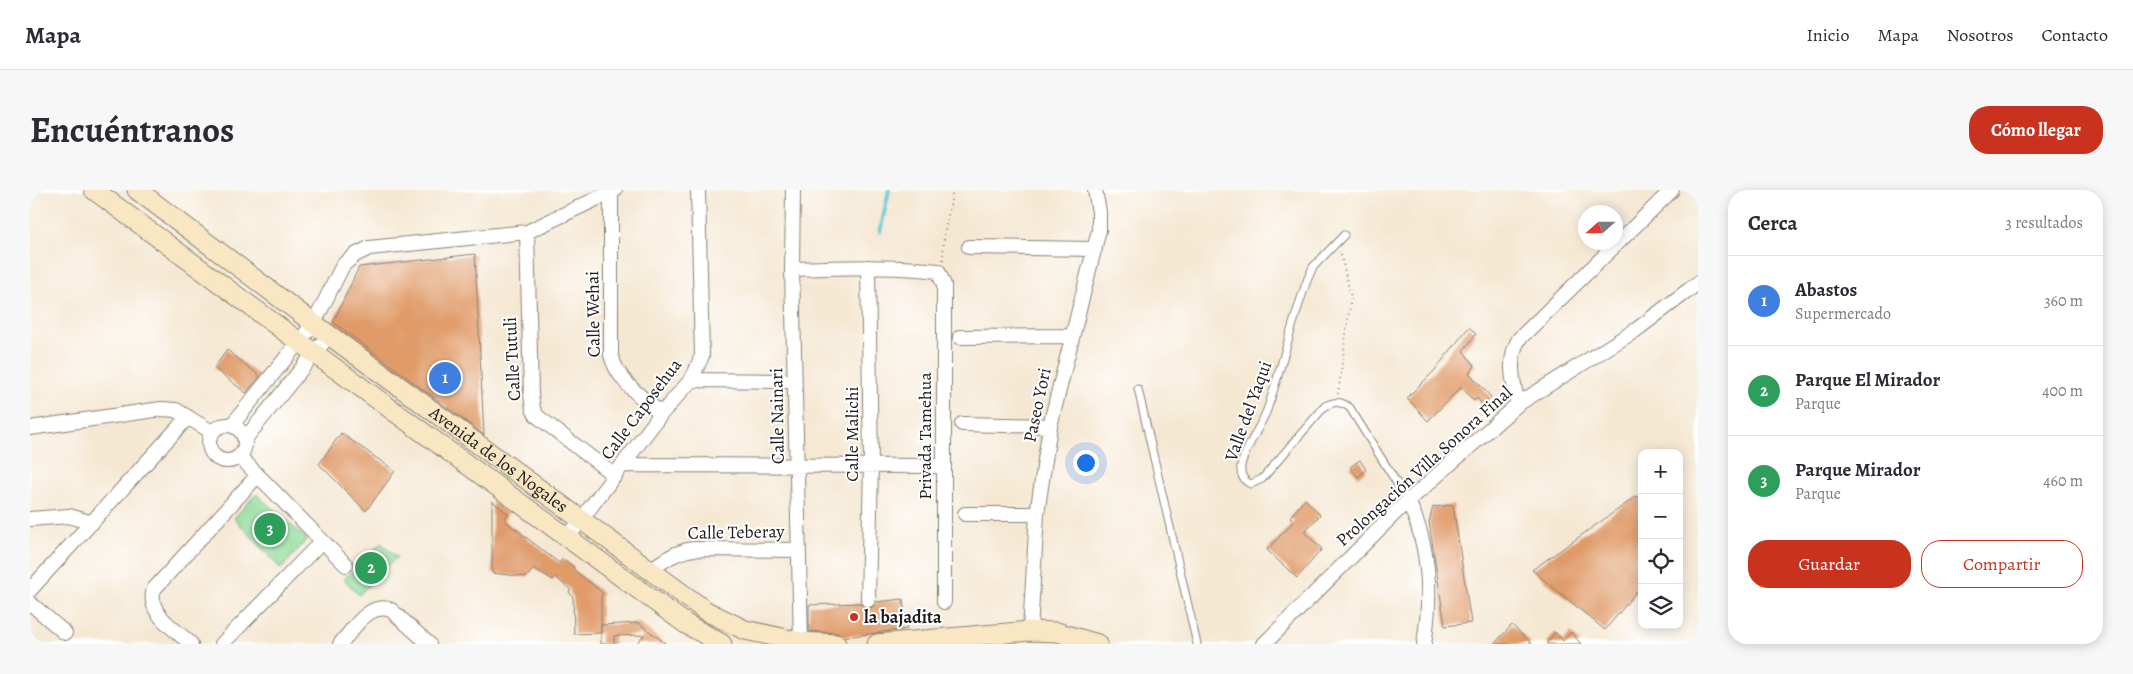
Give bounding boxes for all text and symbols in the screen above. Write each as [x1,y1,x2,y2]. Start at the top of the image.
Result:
text: Mapa [25,19,81,51]
text: Inicio [1806,23,1849,47]
text: Mapa [1877,23,1919,47]
text: Nosotros [1947,23,2013,47]
text: Contacto [2041,23,2108,47]
text: Encuéntranos [30,106,234,154]
button: Cómo llegar [1969,106,2103,154]
north arrow [1578,205,1623,250]
text: Cerca [1748,209,1798,237]
text: 3 resultados [2005,212,2083,234]
street label: Calle Wehai [580,270,606,358]
text: Abastos [1795,277,1857,303]
text: 1 [1761,290,1767,312]
text: 360 m [2044,290,2083,312]
text: Supermercado [1795,303,1891,325]
street label: Calle Tutuli [498,316,526,402]
street label: Calle Caposehua [595,353,687,465]
street label: Valle del Yaqui [1218,358,1277,465]
pin: 1 [429,359,461,397]
street label: Paseo Yori [1017,365,1057,445]
text: Parque El Mirador [1795,367,1940,393]
street label: Calle Nainari [764,368,790,464]
street label: Privada Tamehua [913,372,937,500]
street label: Prolongación Villa Sonora Final [1331,380,1518,552]
text: 2 [1760,380,1768,402]
text: 400 m [2042,380,2083,402]
street label: Calle Malichi [840,386,864,482]
text: Parque [1795,393,1841,415]
street label: Avenida de los Nogales [424,400,573,518]
map controls [1638,449,1683,629]
button: + [1638,449,1683,494]
your location [1073,450,1099,476]
text: Parque Mirador [1795,457,1921,483]
text: 3 [1761,470,1767,492]
text: 460 m [2043,470,2083,492]
text: Parque [1795,483,1841,505]
button: − [1638,494,1683,539]
pin: 3 [254,510,286,548]
street label: Calle Teberay [687,519,786,545]
button: locate [1638,539,1683,584]
button: Guardar [1748,540,1911,588]
button: Compartir [1921,540,2083,588]
pin: 2 [355,549,387,587]
button: layers [1638,584,1683,629]
place label: la bajadita [864,605,942,629]
marker: la bajadita [848,611,860,623]

